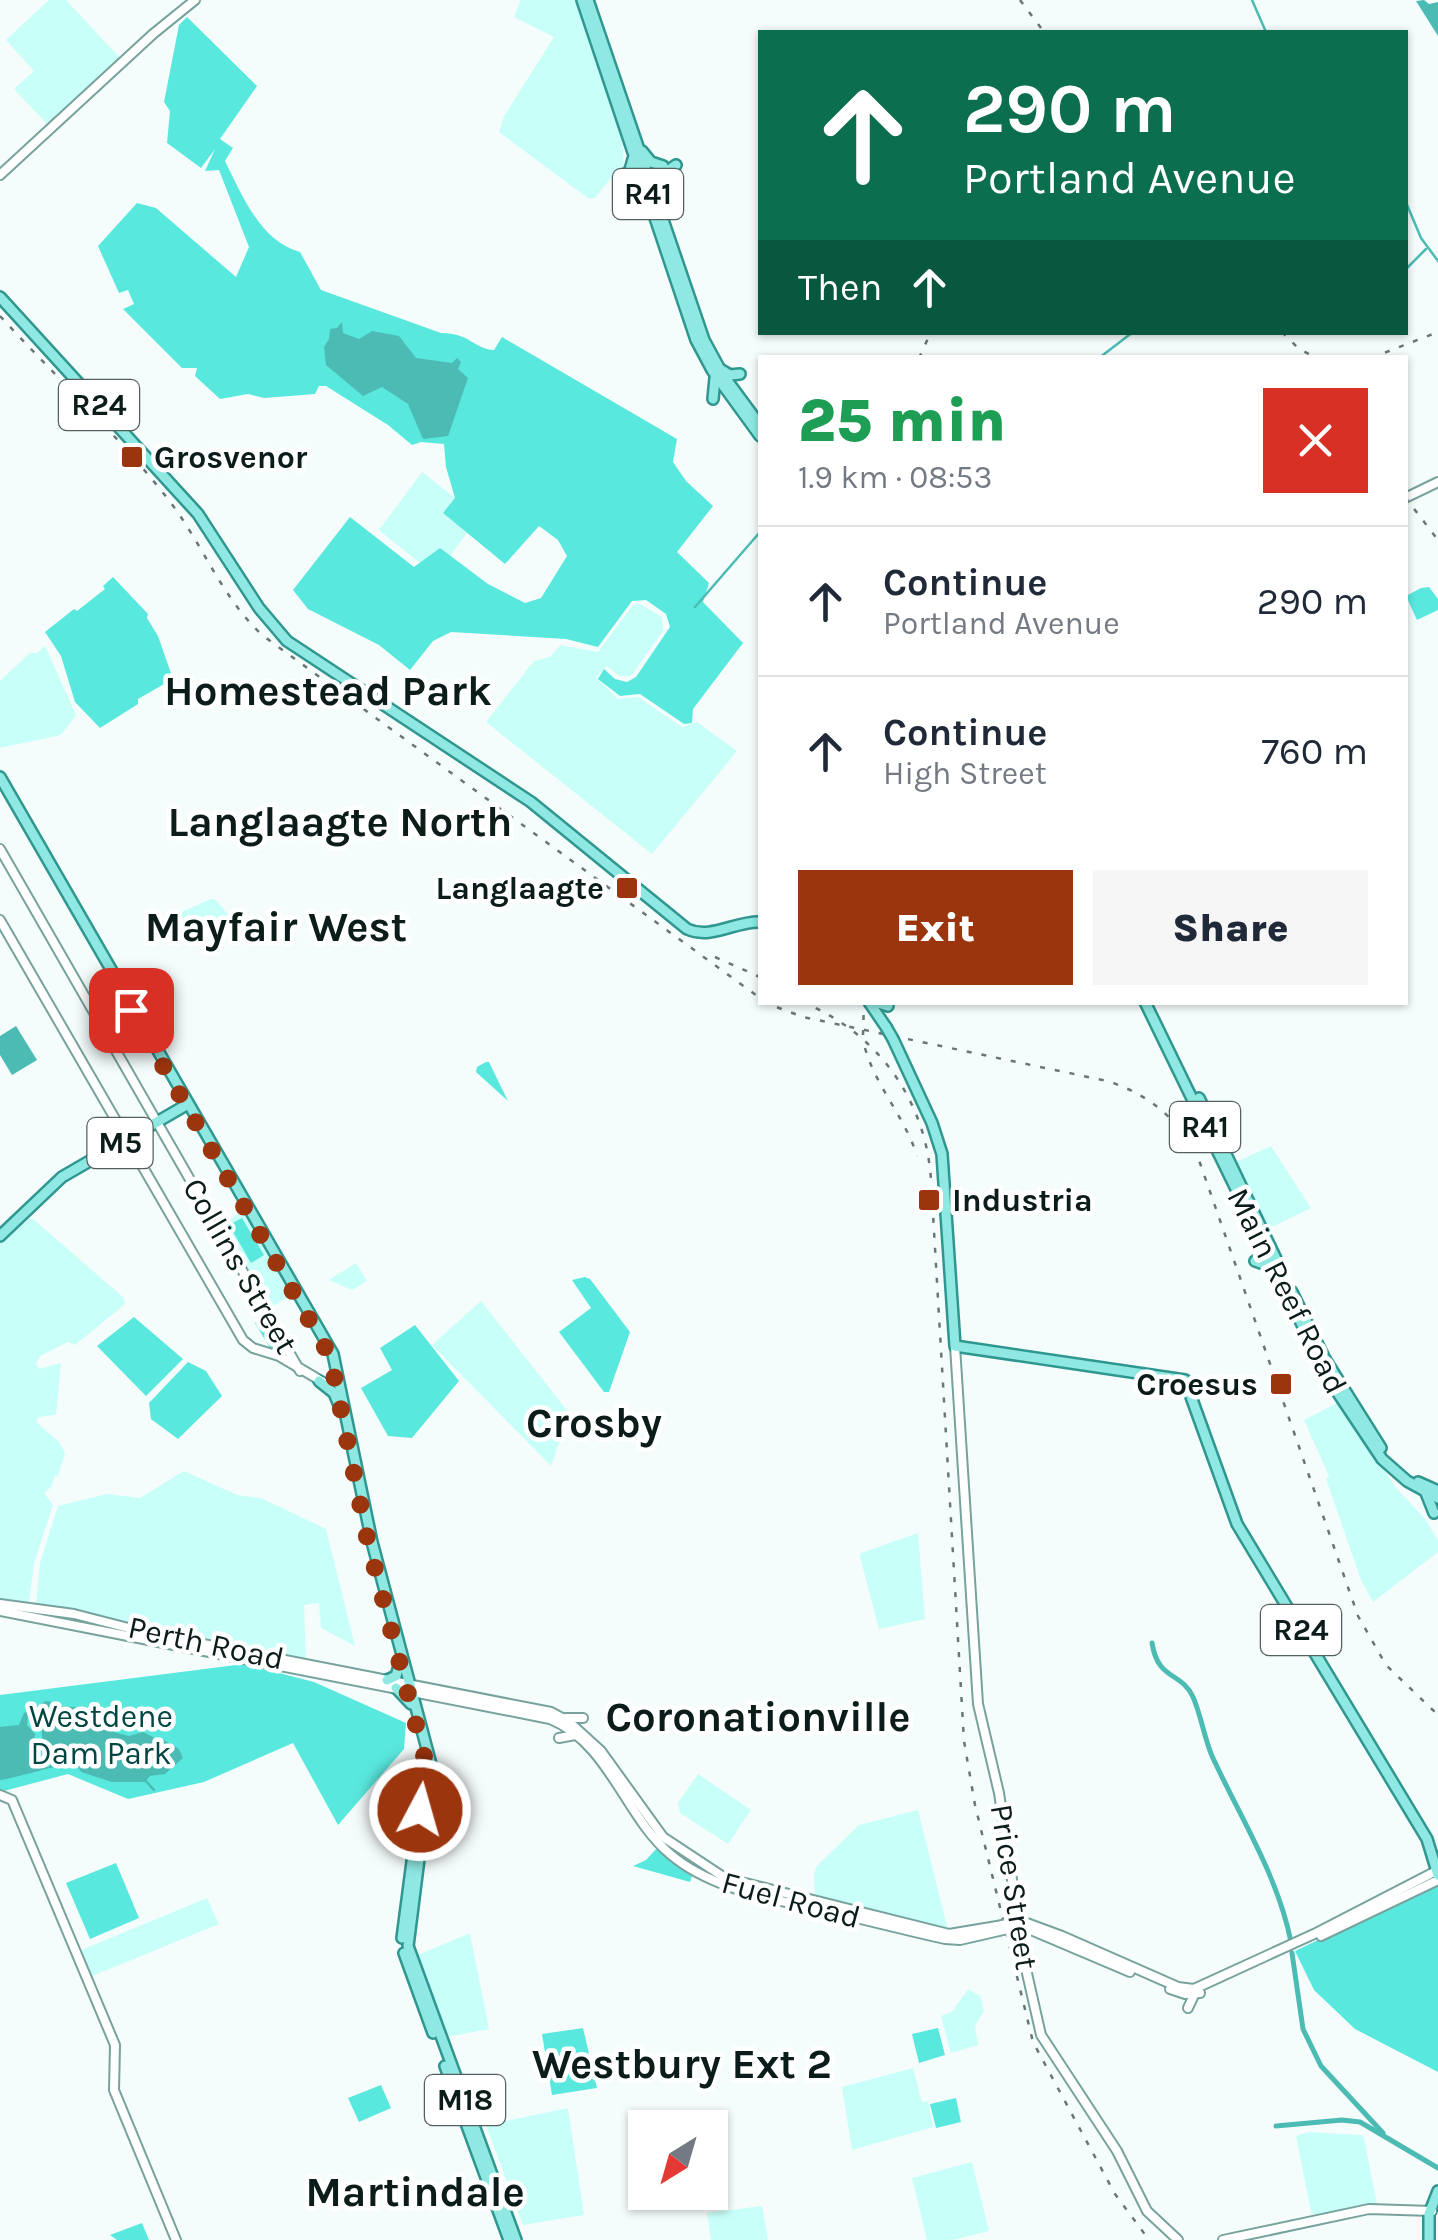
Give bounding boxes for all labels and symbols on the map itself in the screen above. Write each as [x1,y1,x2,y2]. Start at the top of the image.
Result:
road number: R41 [613,169,683,219]
road number: R24 [59,380,139,430]
place label: Grosvenor [154,439,308,476]
marker: Grosvenor [119,444,145,470]
district label: Homestead Park [164,666,492,716]
district label: Langlaagte North [168,797,512,847]
place label: Langlaagte [436,870,604,907]
marker: Langlaagte [614,875,640,901]
district label: Mayfair West [145,902,407,952]
pin [89,968,174,1053]
road number: R41 [1170,1102,1240,1152]
road number: M5 [88,1118,152,1168]
street label: Collins Street [175,1172,305,1360]
place label: Industria [952,1182,1093,1219]
street label: Main Reef Road [1219,1182,1355,1400]
marker: Industria [916,1187,942,1213]
place label: Croesus [1136,1366,1258,1403]
marker: Croesus [1268,1371,1294,1397]
district label: Crosby [526,1398,662,1448]
road number: R24 [1261,1605,1341,1655]
street label: Perth Road [125,1608,287,1678]
district label: Coronationville [605,1692,911,1742]
park label: Westdene Dam Park [29,1698,173,1772]
position arrow [368,1758,472,1862]
street label: Price Street [983,1802,1045,1972]
street label: Fuel Road [718,1864,864,1936]
district label: Westbury Ext 2 [532,2039,832,2089]
road number: M18 [425,2075,505,2125]
north arrow [628,2110,728,2210]
district label: Martindale [305,2167,525,2217]

